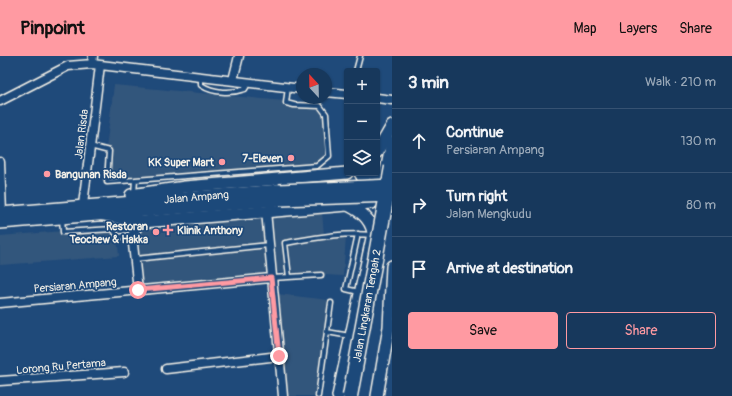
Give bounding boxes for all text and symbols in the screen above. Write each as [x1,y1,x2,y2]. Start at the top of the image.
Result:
text: Pinpoint [20,16,85,40]
text: Map [574,20,597,37]
text: Layers [619,20,657,37]
text: Share [679,20,712,37]
north arrow [296,68,332,104]
map controls [344,68,380,176]
button: + [344,68,380,104]
text: 3 min [408,72,449,93]
text: Walk · 210 m [645,74,716,90]
button: − [344,104,380,140]
street label: Jalan Risda [72,108,91,160]
text: Continue [446,123,504,142]
icon: ahead [408,130,430,152]
text: 130 m [680,133,716,149]
button: layers [344,140,380,176]
text: Persiaran Ampang [446,142,544,158]
place label: 7-Eleven [242,152,283,165]
marker: 7-Eleven [286,153,296,163]
place label: KK Super Mart [148,156,215,169]
marker: KK Super Mart [217,157,227,167]
place label: Bangunan Risda [55,168,127,181]
marker: Bangunan Risda [42,169,52,179]
text: Turn right [446,187,507,206]
street label: Jalan Ampang [163,188,230,206]
icon: right [408,194,430,216]
text: 80 m [686,197,716,213]
text: Jalan Mengkudu [446,206,531,222]
place label: Restoran Teochew & Hakka [69,220,148,246]
marker: Klinik Anthony [162,224,174,236]
place label: Klinik Anthony [177,224,243,237]
marker: Restoran Teochew & Hakka [151,227,161,237]
street label: Jalan Lingkaran Tengah 2 [350,248,384,363]
icon: arrive [408,258,430,280]
text: Arrive at destination [446,259,573,278]
street label: Persiaran Ampang [33,275,117,296]
route start [129,281,147,299]
button: Save [408,312,558,349]
button: Share [566,312,716,349]
route end [270,347,288,365]
street label: Lorong Ru Pertama [16,356,106,377]

